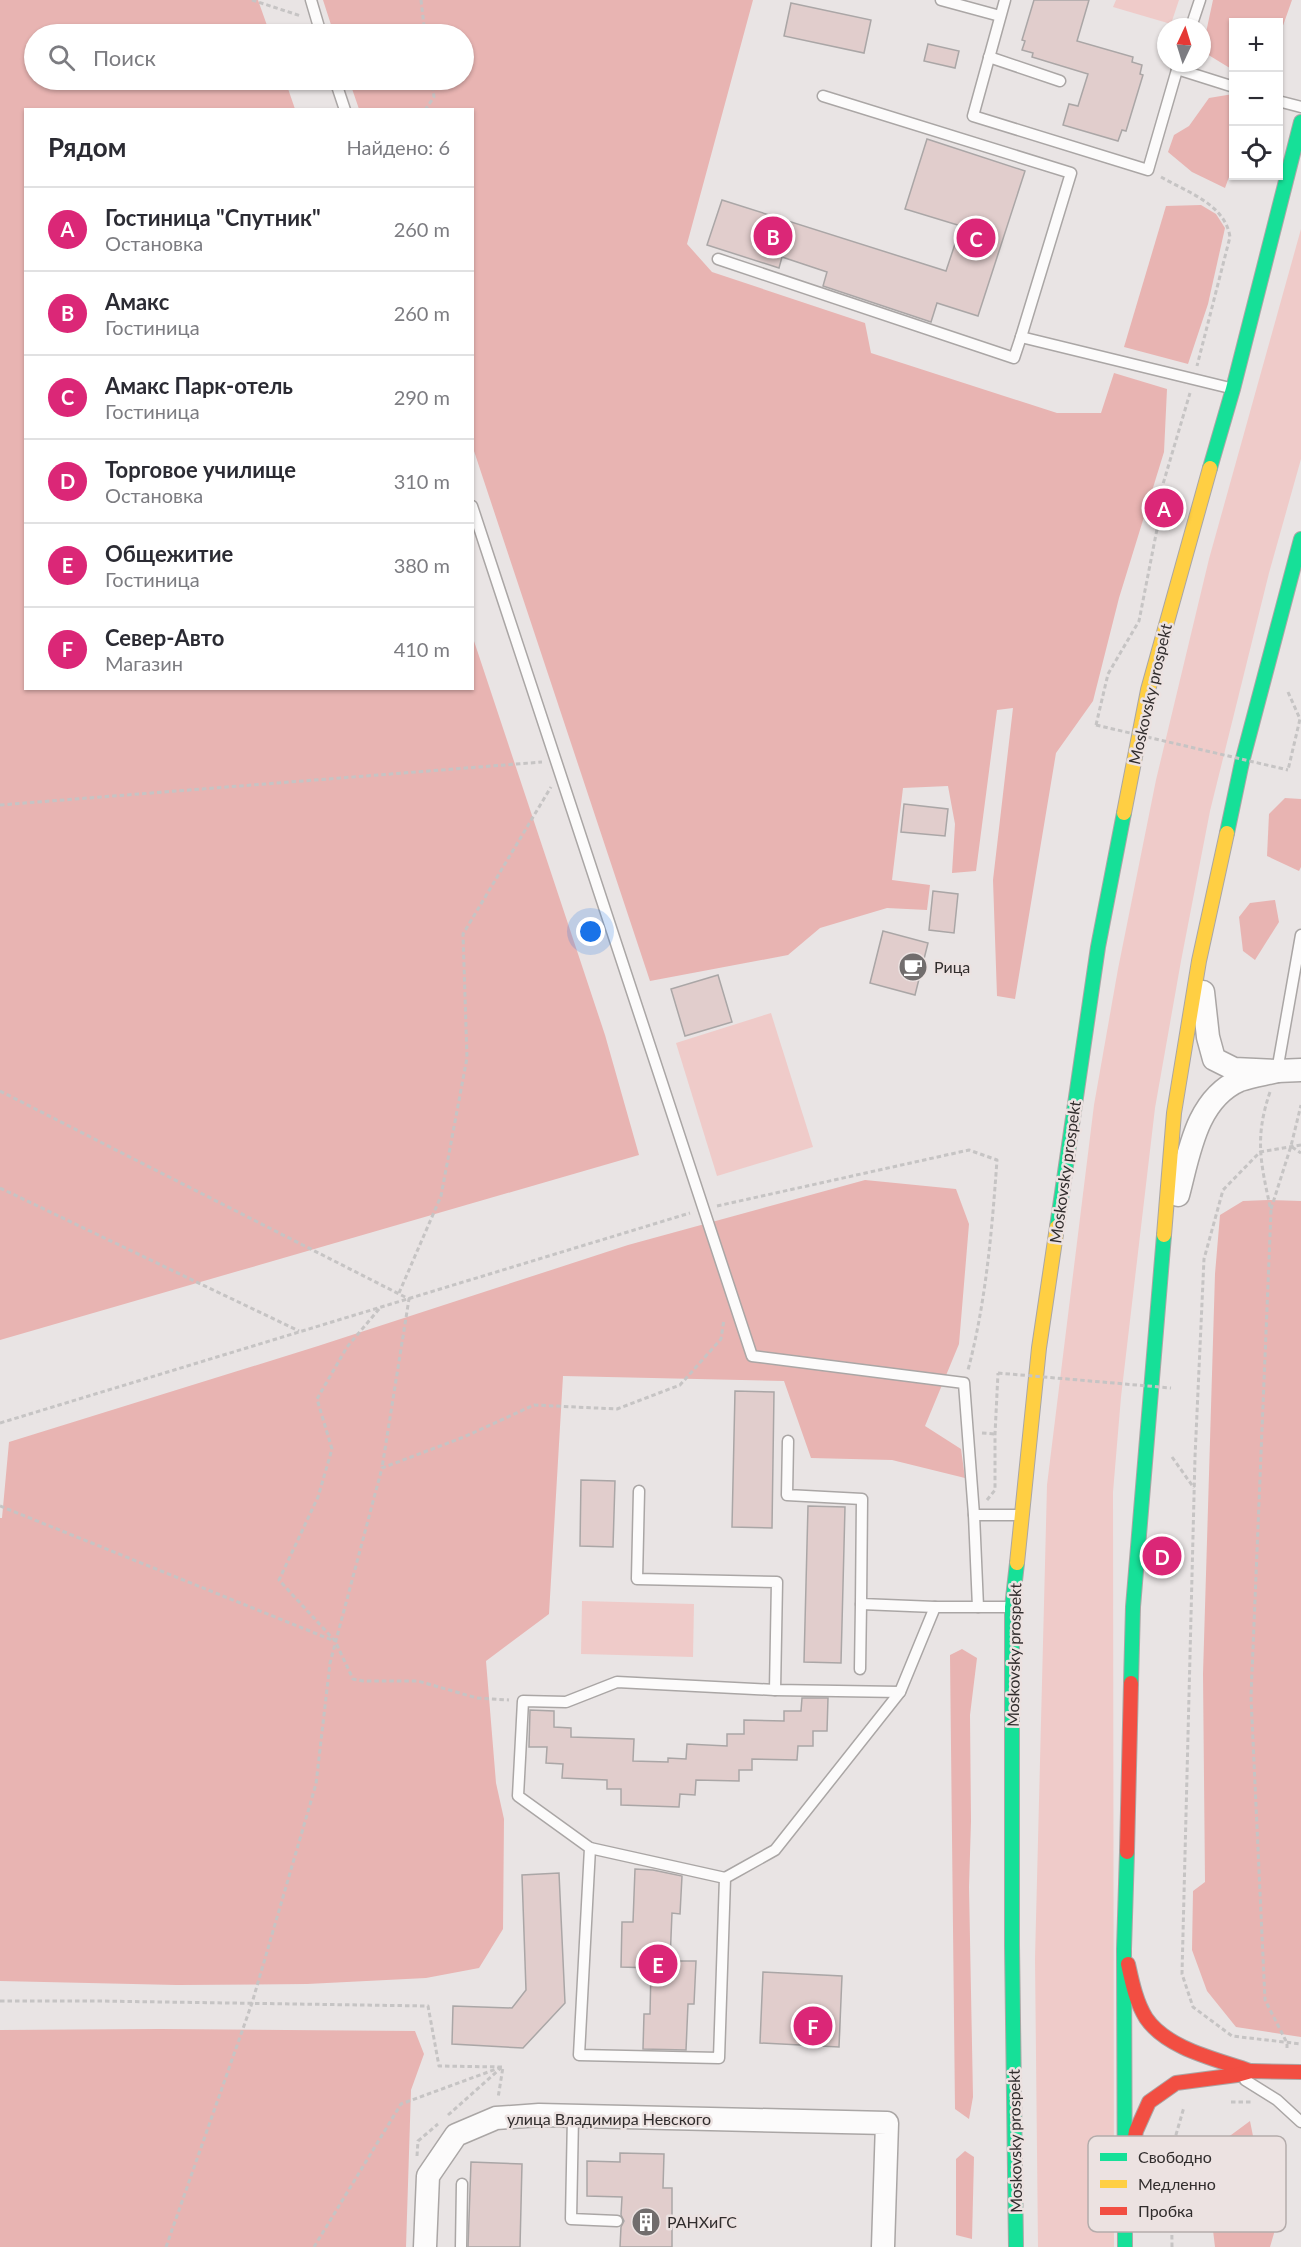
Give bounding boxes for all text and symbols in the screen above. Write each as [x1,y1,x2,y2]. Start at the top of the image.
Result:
north arrow [1157,18,1211,72]
map controls [1229,18,1283,180]
button: + [1229,18,1283,72]
search box [24,24,474,90]
icon: search [45,41,78,74]
text: Поиск [93,44,156,71]
button: − [1229,72,1283,126]
button: locate [1229,126,1283,180]
text: Рядом [48,131,126,163]
text: Найдено: 6 [347,135,450,159]
text: Гостиница "Спутник" [105,204,321,231]
pin: B [754,214,792,258]
pin: C [956,216,996,260]
text: A [61,217,74,241]
text: 260 m [394,217,450,241]
text: Остановка [105,231,203,255]
text: Амакс [105,288,169,315]
text: B [61,301,74,325]
text: 260 m [394,301,450,325]
text: Гостиница [105,315,200,339]
text: Амакс Парк-отель [105,372,293,399]
text: C [61,385,74,409]
text: 290 m [394,385,450,409]
text: Гостиница [105,399,200,423]
text: Торговое училище [105,456,296,483]
text: D [60,469,75,493]
text: 310 m [394,469,450,493]
text: Остановка [105,483,203,507]
pin: A [1144,486,1184,530]
text: Общежитие [105,540,233,567]
text: E [62,553,73,577]
text: 380 m [394,553,450,577]
text: Гостиница [105,567,200,591]
street label: Moskovsky prospekt [1124,621,1175,766]
text: Север-Авто [105,624,224,651]
text: F [62,637,73,661]
text: 410 m [394,637,450,661]
text: Магазин [105,651,183,675]
your location [576,917,605,946]
cafe icon: Рица [897,951,929,983]
place label: Рица [934,957,970,976]
street label: Moskovsky prospekt [1045,1099,1084,1245]
pin: D [1142,1534,1182,1578]
street label: Moskovsky prospekt [1003,1583,1024,1727]
pin: E [638,1942,678,1986]
pin: F [794,2004,832,2048]
street label: Moskovsky prospekt [1004,2069,1025,2213]
street label: улица Владимира Невского [507,2109,711,2128]
legend [1088,2136,1286,2232]
text: Свободно [1138,2147,1212,2166]
text: Медленно [1138,2174,1216,2193]
text: Пробка [1138,2201,1193,2220]
building icon: РАНХиГС [630,2206,662,2238]
place label: РАНХиГС [667,2212,737,2231]

